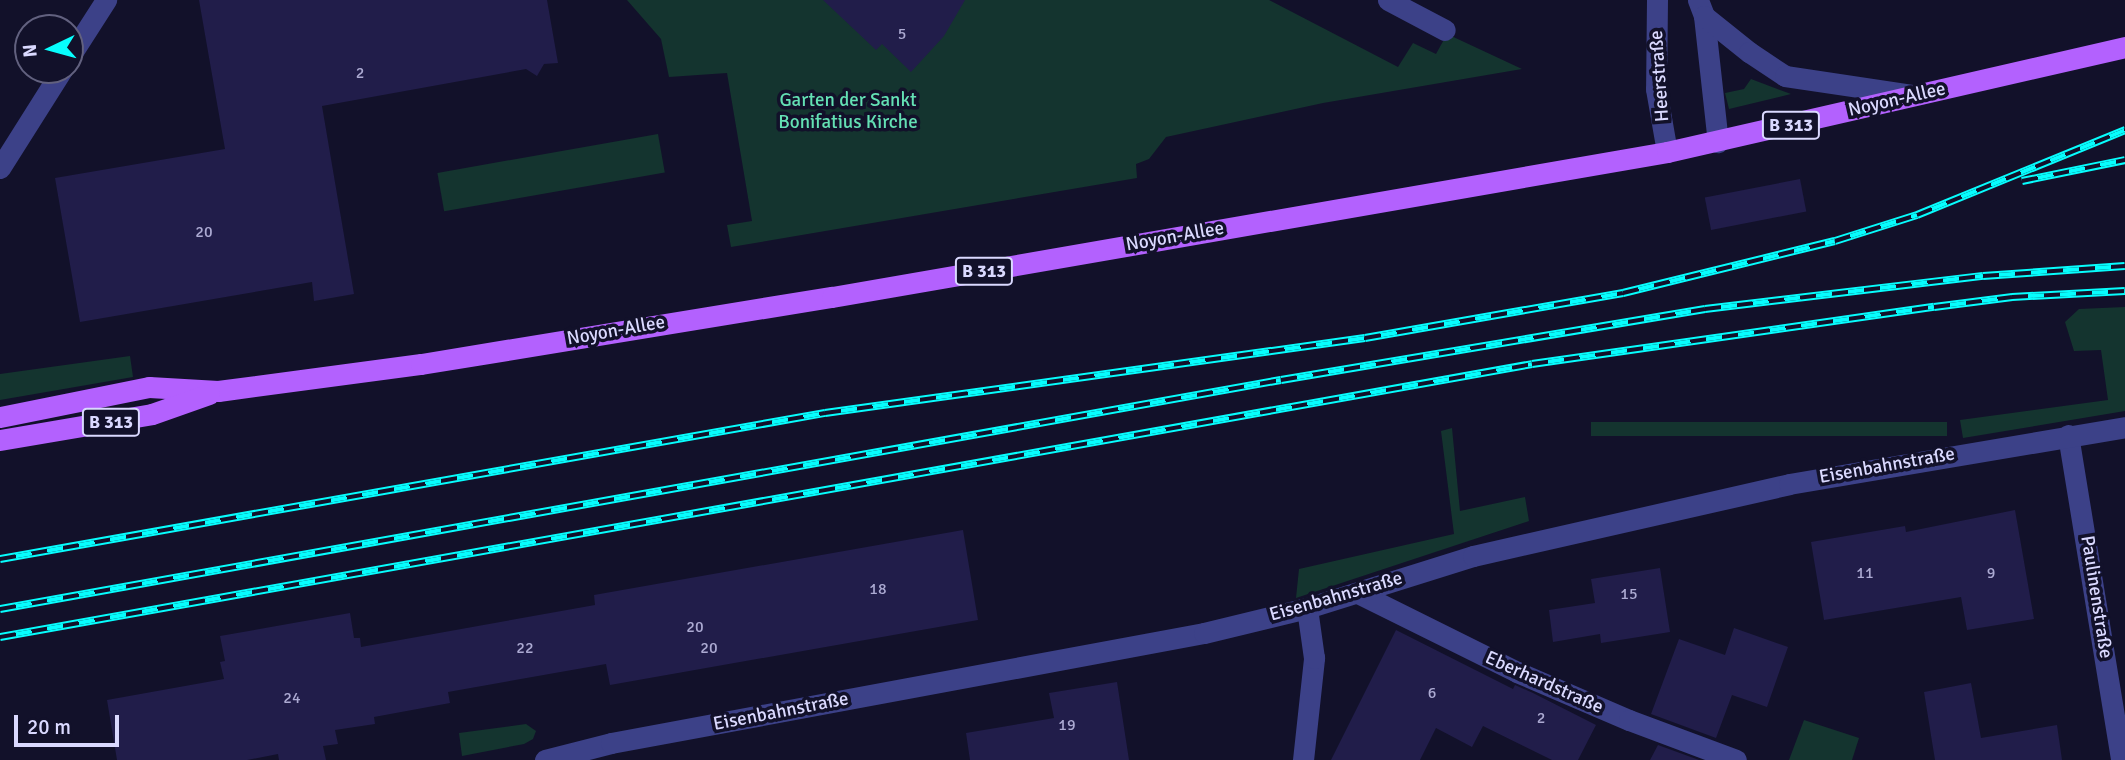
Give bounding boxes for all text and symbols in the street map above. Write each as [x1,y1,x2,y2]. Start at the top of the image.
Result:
north arrow [14,14,84,84]
house number: 5 [898,24,906,44]
street label: Heerstraße [1645,29,1675,123]
text: N [18,43,43,58]
house number: 2 [356,63,364,83]
street label: Noyon-Allee [1846,78,1948,122]
park label: Garten der Sankt Bonifatius Kirche [778,90,918,134]
road number: B 313 [1761,110,1821,140]
street label: Noyon-Allee [1124,217,1226,257]
house number: 20 [195,222,213,242]
road number: B 313 [954,256,1014,286]
street label: Noyon-Allee [565,311,667,351]
road number: B 313 [81,408,141,436]
street label: Eisenbahnstraße [1817,443,1957,489]
street label: Paulinenstraße [2075,534,2117,660]
house number: 11 [1856,563,1874,583]
house number: 9 [1987,563,1995,583]
street label: Eisenbahnstraße [1267,567,1405,627]
house number: 18 [869,579,887,599]
house number: 15 [1620,584,1638,604]
house number: 20 [686,617,704,637]
house number: 22 [516,638,534,658]
house number: 20 [700,638,718,658]
street label: Eberhardstraße [1481,647,1607,719]
house number: 6 [1428,683,1436,703]
house number: 24 [283,688,301,708]
street label: Eisenbahnstraße [711,688,851,736]
scale bar [18,700,122,744]
house number: 2 [1537,708,1545,728]
text: 20 m [27,714,71,740]
house number: 19 [1058,715,1076,735]

